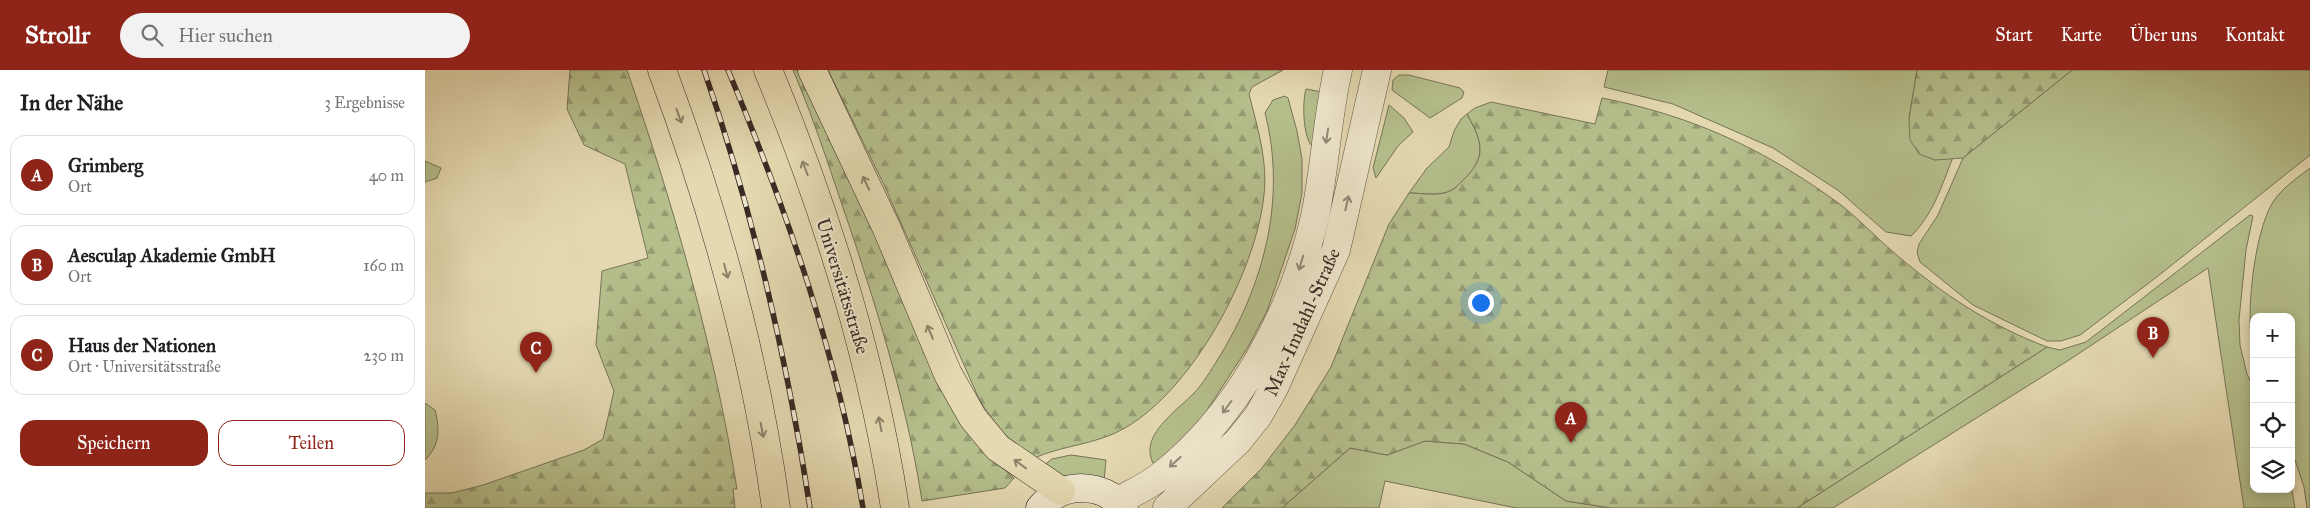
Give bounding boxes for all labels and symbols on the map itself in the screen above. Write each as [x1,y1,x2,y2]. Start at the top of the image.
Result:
one-way arrow [675,108,684,123]
one-way arrow [1322,127,1332,143]
one-way arrow [800,160,809,176]
one-way arrow [861,176,870,191]
one-way arrow [1343,195,1352,211]
street label: Universitätsstraße [811,215,875,357]
street label: Max-Imdahl-Straße [1259,244,1345,400]
one-way arrow [1295,255,1305,271]
one-way arrow [722,263,731,279]
your location [1468,290,1494,316]
pin: B [2137,317,2169,358]
one-way arrow [925,325,934,340]
pin: C [520,332,552,373]
one-way arrow [1222,400,1232,414]
pin: A [1555,402,1587,443]
one-way arrow [875,417,884,433]
one-way arrow [758,421,767,437]
one-way arrow [1169,457,1182,468]
one-way arrow [1013,459,1027,469]

